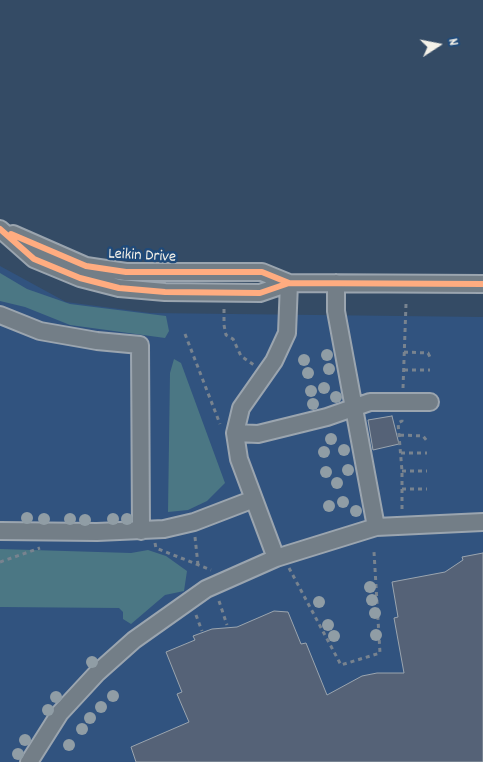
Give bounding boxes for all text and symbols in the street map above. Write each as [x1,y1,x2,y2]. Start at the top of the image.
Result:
north arrow [413,20,463,70]
text: N [442,37,463,47]
street label: Leikin Drive [108,246,176,268]

